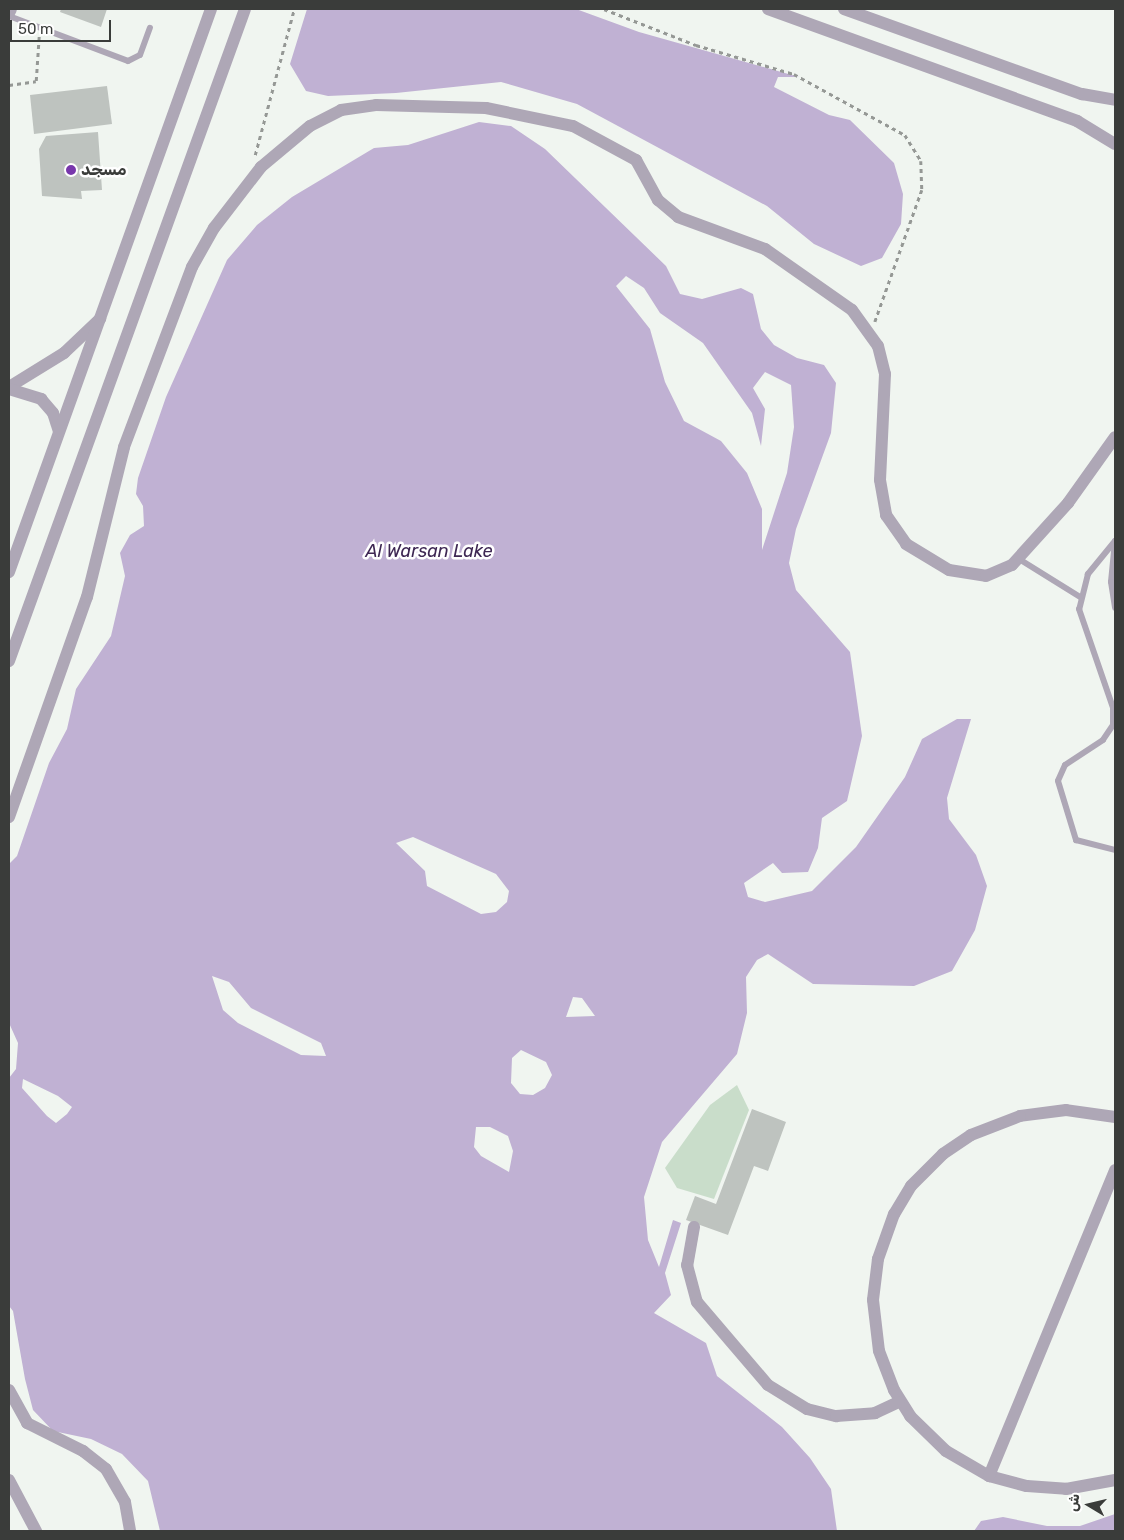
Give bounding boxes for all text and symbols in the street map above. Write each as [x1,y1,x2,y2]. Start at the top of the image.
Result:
scale bar [12,10,114,42]
text: 50 m [18,20,53,38]
place label: مسجد [81,160,127,180]
marker: مسجد [65,164,77,176]
water label: Al Warsan Lake [365,540,493,562]
north arrow [1064,1480,1114,1530]
text: ش [1064,1492,1083,1513]

